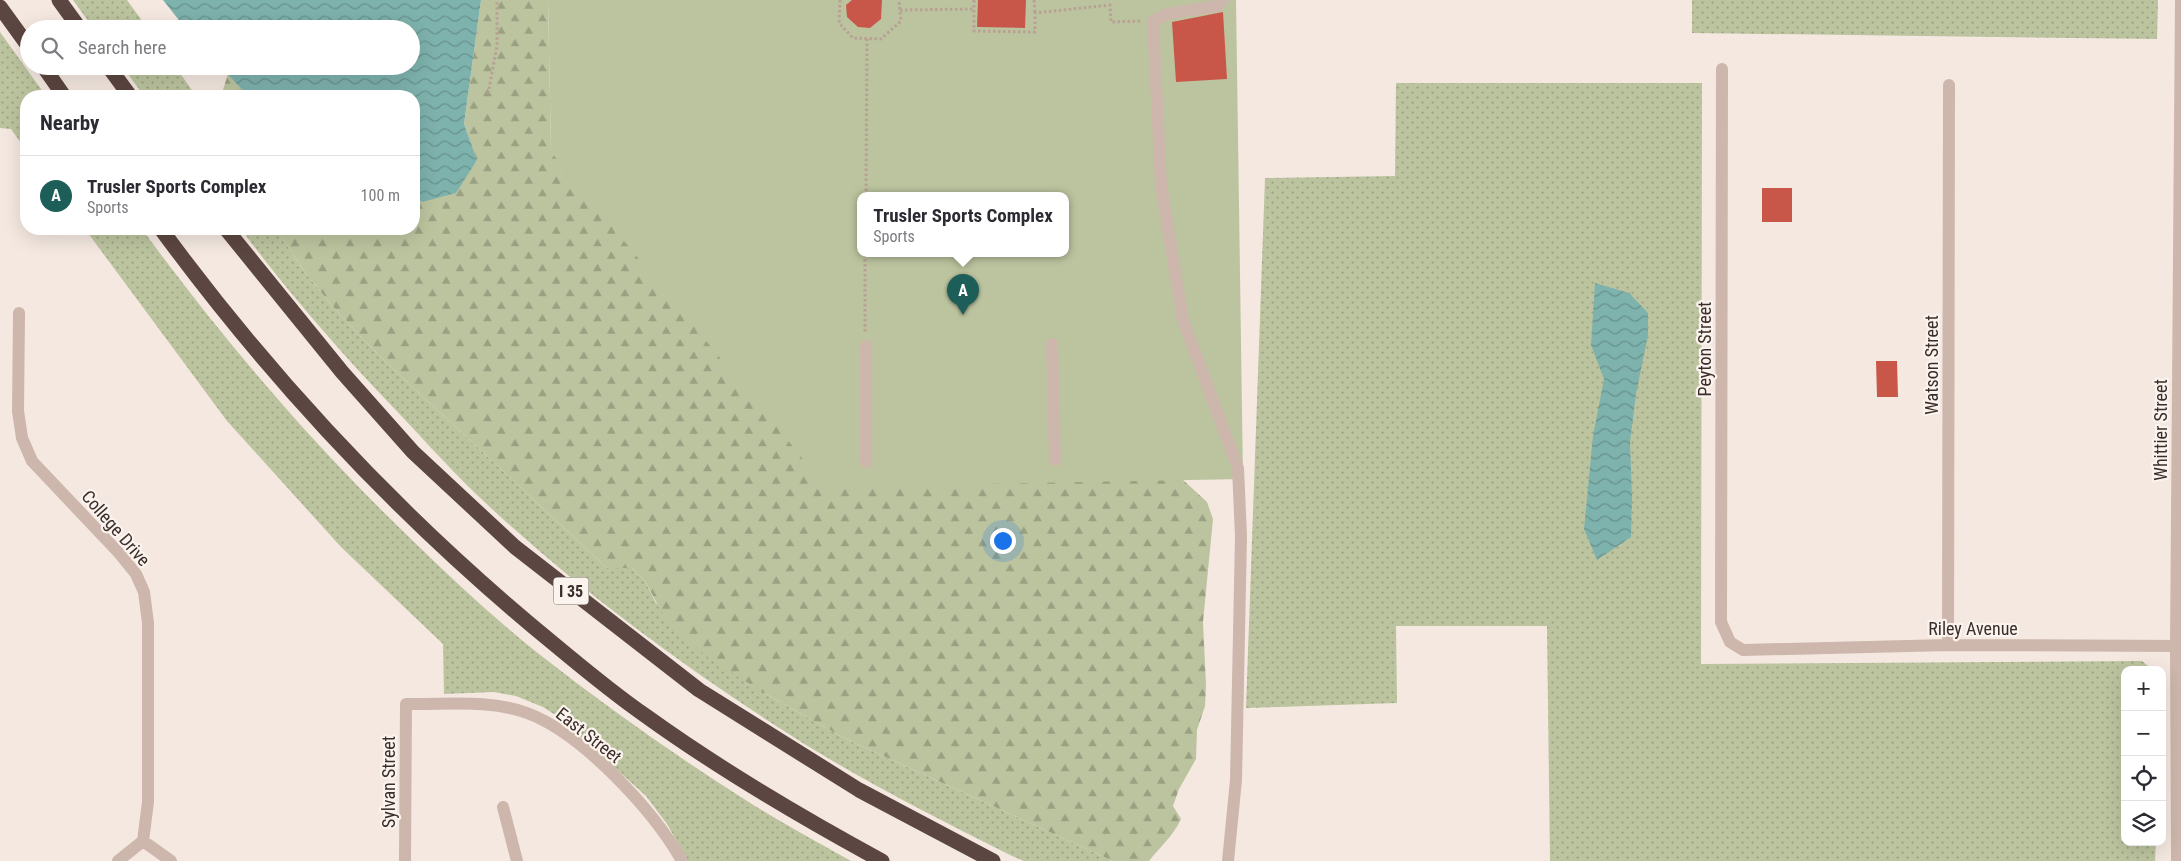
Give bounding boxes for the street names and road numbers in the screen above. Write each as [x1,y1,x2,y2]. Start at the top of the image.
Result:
street label: Peyton Street [1694,302,1715,396]
street label: Watson Street [1921,315,1942,415]
street label: Whittier Street [2150,379,2171,481]
street label: College Drive [77,486,155,570]
road number: I 35 [554,578,588,604]
street label: Riley Avenue [1928,618,2018,639]
street label: East Street [552,703,626,767]
street label: Sylvan Street [378,736,399,828]

